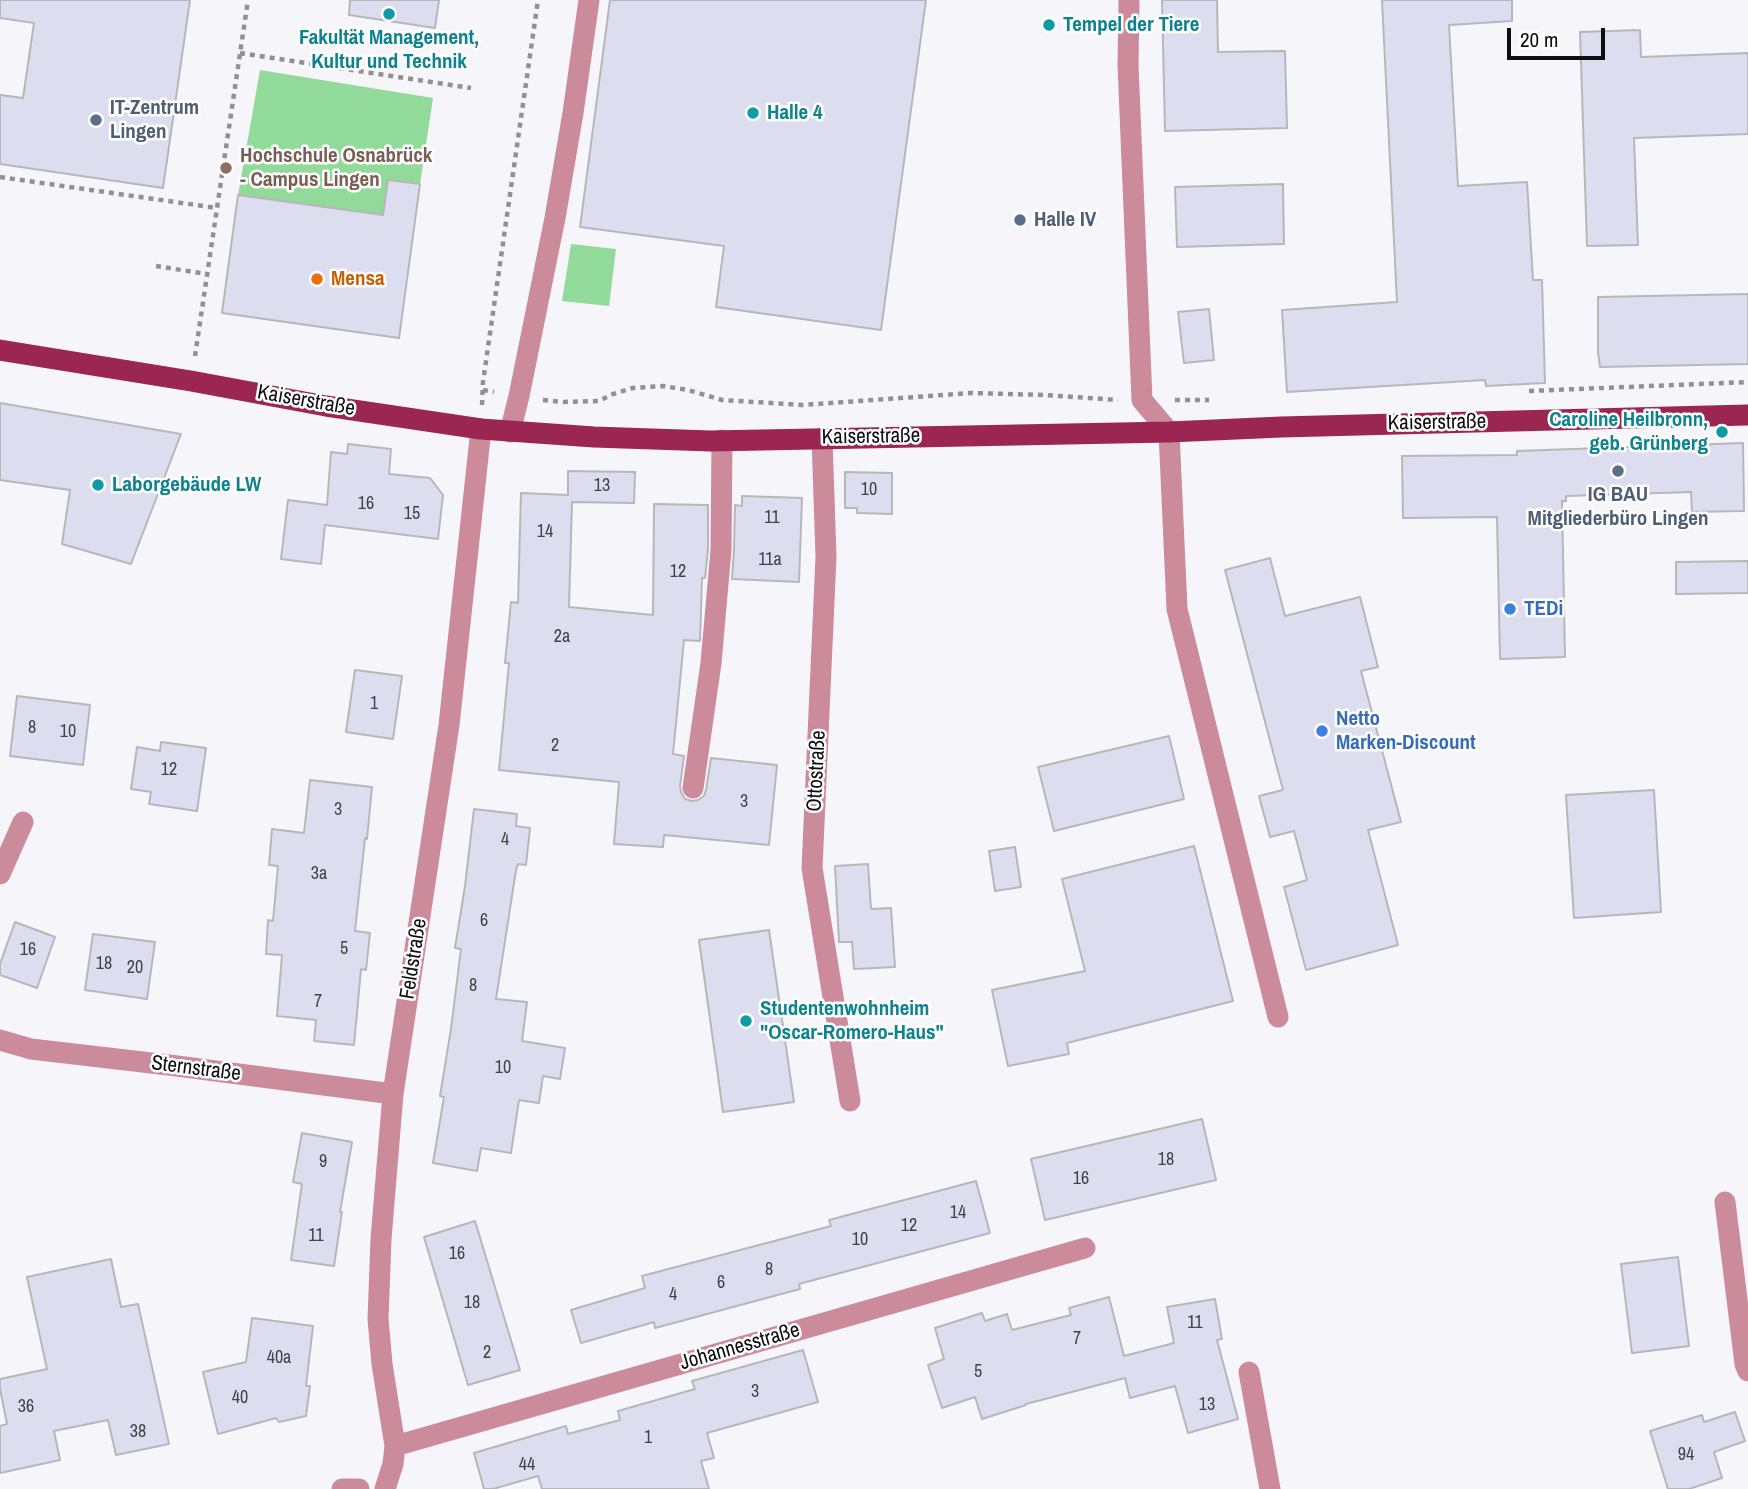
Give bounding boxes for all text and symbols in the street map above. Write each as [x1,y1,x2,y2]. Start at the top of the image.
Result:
marker: Fakultät Management, Kultur und Technik [381,6,397,22]
place label: Tempel der Tiere [1063,12,1199,38]
scale bar [1510,14,1608,58]
marker: Tempel der Tiere [1041,17,1057,33]
place label: Fakultät Management, Kultur und Technik [299,25,479,75]
text: 20 m [1520,25,1558,54]
place label: IT-Zentrum Lingen [110,95,199,145]
place label: Halle 4 [767,100,823,126]
marker: Halle 4 [745,105,761,121]
marker: IT-Zentrum Lingen [88,112,104,128]
place label: Hochschule Osnabrück - Campus Lingen [240,143,432,193]
marker: Hochschule Osnabrück - Campus Lingen [218,160,234,176]
place label: Halle IV [1034,207,1096,233]
marker: Halle IV [1012,212,1028,228]
place label: Mensa [331,266,385,292]
marker: Mensa [309,271,325,287]
street label: Kaiserstraße [255,380,357,422]
place label: Caroline Heilbronn, geb. Grünberg [1549,407,1708,457]
street label: Kaiserstraße [1388,410,1486,436]
street label: Kaiserstraße [822,424,920,450]
marker: Caroline Heilbronn, geb. Grünberg [1714,424,1730,440]
marker: IG BAU Mitgliederbüro Lingen [1610,463,1626,479]
place label: Laborgebäude LW [112,472,261,498]
house number: 13 [594,475,610,497]
marker: Laborgebäude LW [90,477,106,493]
house number: 10 [861,479,877,501]
place label: IG BAU Mitgliederbüro Lingen [1528,482,1708,532]
house number: 16 [358,493,374,515]
house number: 15 [404,503,420,525]
house number: 11 [764,507,780,529]
house number: 14 [537,521,553,543]
house number: 11a [758,549,782,571]
house number: 12 [670,561,686,583]
place label: TEDi [1524,596,1563,622]
marker: TEDi [1502,601,1518,617]
house number: 2a [554,626,570,648]
house number: 1 [370,693,378,715]
place label: Netto Marken-Discount [1336,706,1476,756]
house number: 8 [28,717,36,739]
house number: 10 [60,721,76,743]
marker: Netto Marken-Discount [1314,723,1330,739]
street label: Ottostraße [802,730,832,812]
house number: 2 [551,735,559,757]
house number: 12 [161,759,177,781]
house number: 3 [740,791,748,813]
house number: 3 [334,799,342,821]
house number: 4 [501,829,509,851]
house number: 3a [311,863,327,885]
house number: 6 [480,910,488,932]
street label: Feldstraße [395,917,433,1001]
house number: 5 [340,938,348,960]
house number: 16 [20,939,36,961]
house number: 18 [96,953,112,975]
house number: 20 [127,957,143,979]
house number: 8 [469,975,477,997]
house number: 7 [314,991,322,1013]
place label: Studentenwohnheim "Oscar-Romero-Haus" [760,996,944,1046]
marker: Studentenwohnheim "Oscar-Romero-Haus" [738,1013,754,1029]
street label: Sternstraße [150,1051,242,1087]
house number: 10 [495,1057,511,1079]
house number: 18 [1158,1149,1174,1171]
house number: 9 [319,1151,327,1173]
house number: 16 [1073,1168,1089,1190]
house number: 14 [950,1202,966,1224]
house number: 12 [901,1215,917,1237]
house number: 11 [308,1225,324,1247]
house number: 10 [852,1229,868,1251]
house number: 16 [449,1243,465,1265]
house number: 8 [765,1259,773,1281]
house number: 6 [717,1272,725,1294]
house number: 4 [669,1284,677,1306]
house number: 18 [464,1292,480,1314]
house number: 11 [1187,1312,1203,1334]
street label: Johannesstraße [677,1318,803,1376]
house number: 7 [1073,1328,1081,1350]
house number: 2 [483,1342,491,1364]
house number: 40a [267,1347,291,1369]
house number: 5 [974,1361,982,1383]
house number: 3 [751,1381,759,1403]
house number: 40 [232,1387,248,1409]
house number: 13 [1199,1394,1215,1416]
house number: 36 [18,1396,34,1418]
house number: 38 [130,1421,146,1443]
house number: 1 [644,1427,652,1449]
house number: 94 [1678,1444,1694,1466]
house number: 44 [519,1454,535,1476]

